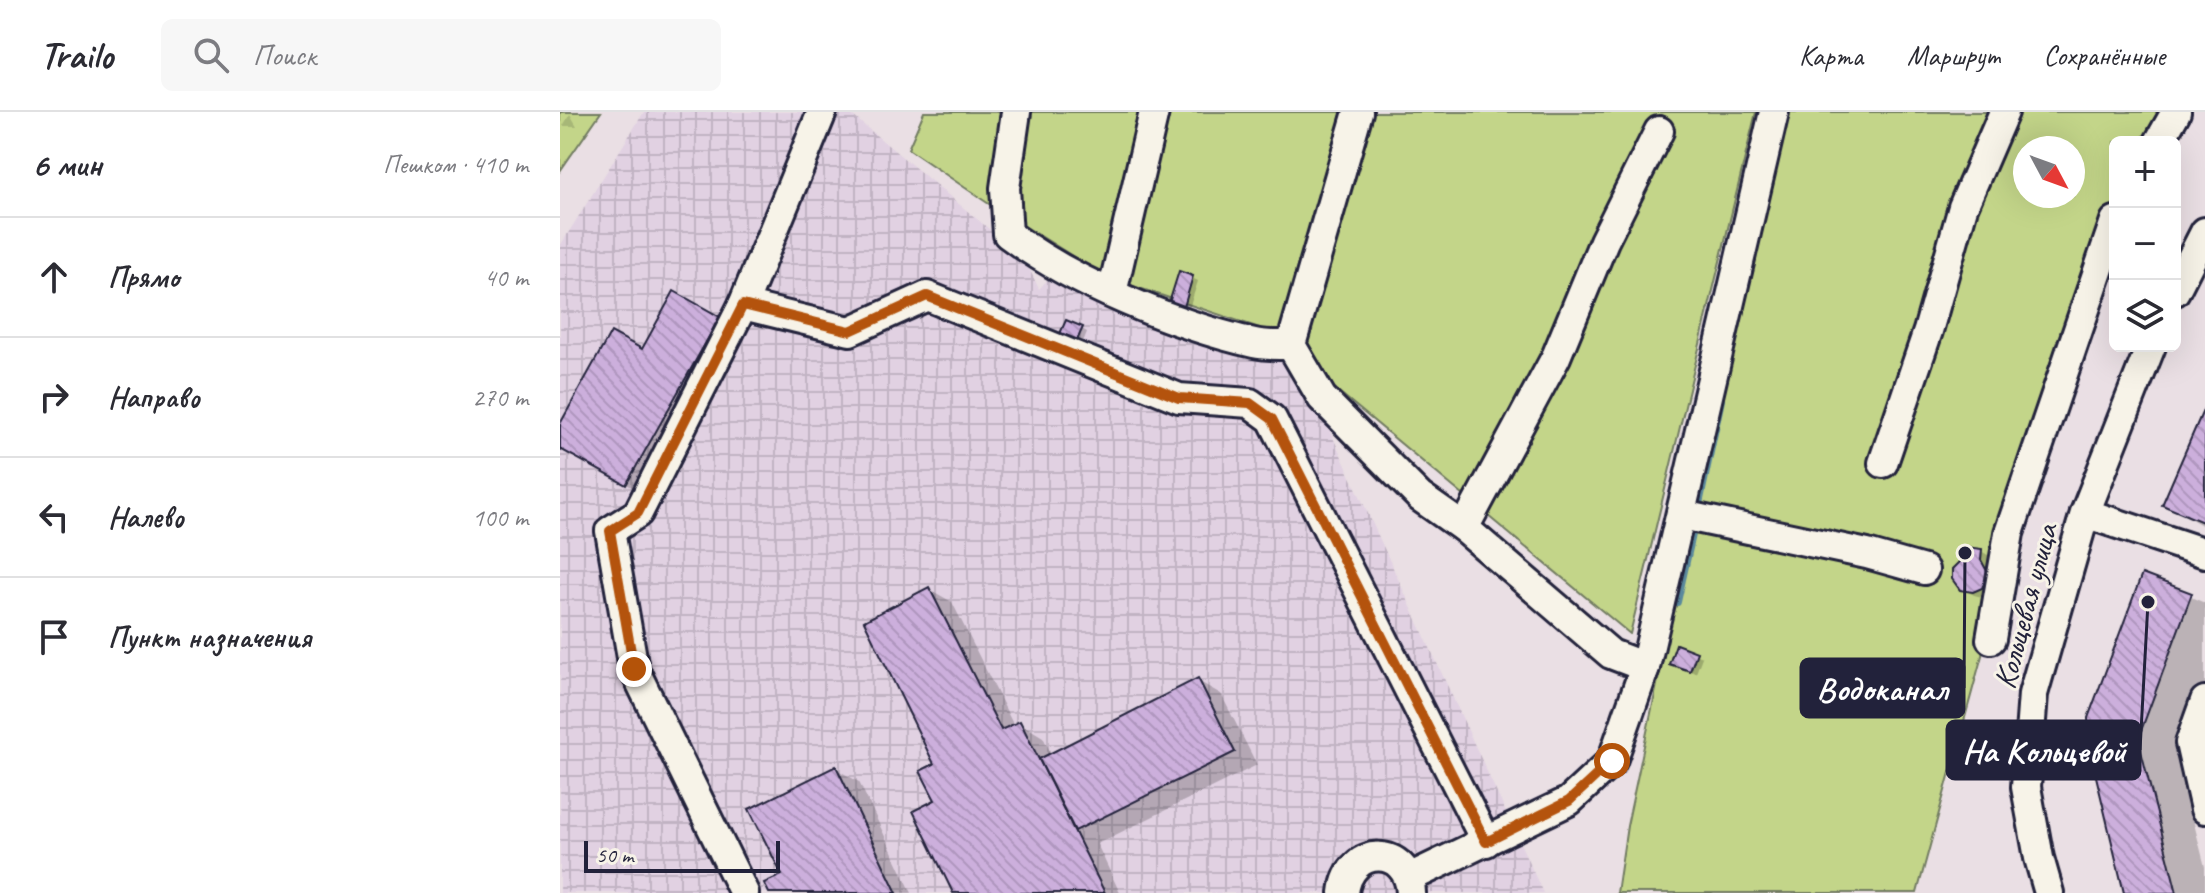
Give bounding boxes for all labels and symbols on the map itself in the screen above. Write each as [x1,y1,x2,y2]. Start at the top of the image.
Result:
north arrow [2013,136,2085,208]
street label: Кольцевая улица [1984,517,2068,693]
route end [616,651,652,687]
callout: Водоканал [1801,659,1964,717]
text: Водоканал [1817,667,1950,710]
callout: На Кольцевой [1947,721,2140,779]
text: На Кольцевой [1962,729,2128,772]
route start [1594,743,1630,779]
scale bar [584,837,780,873]

